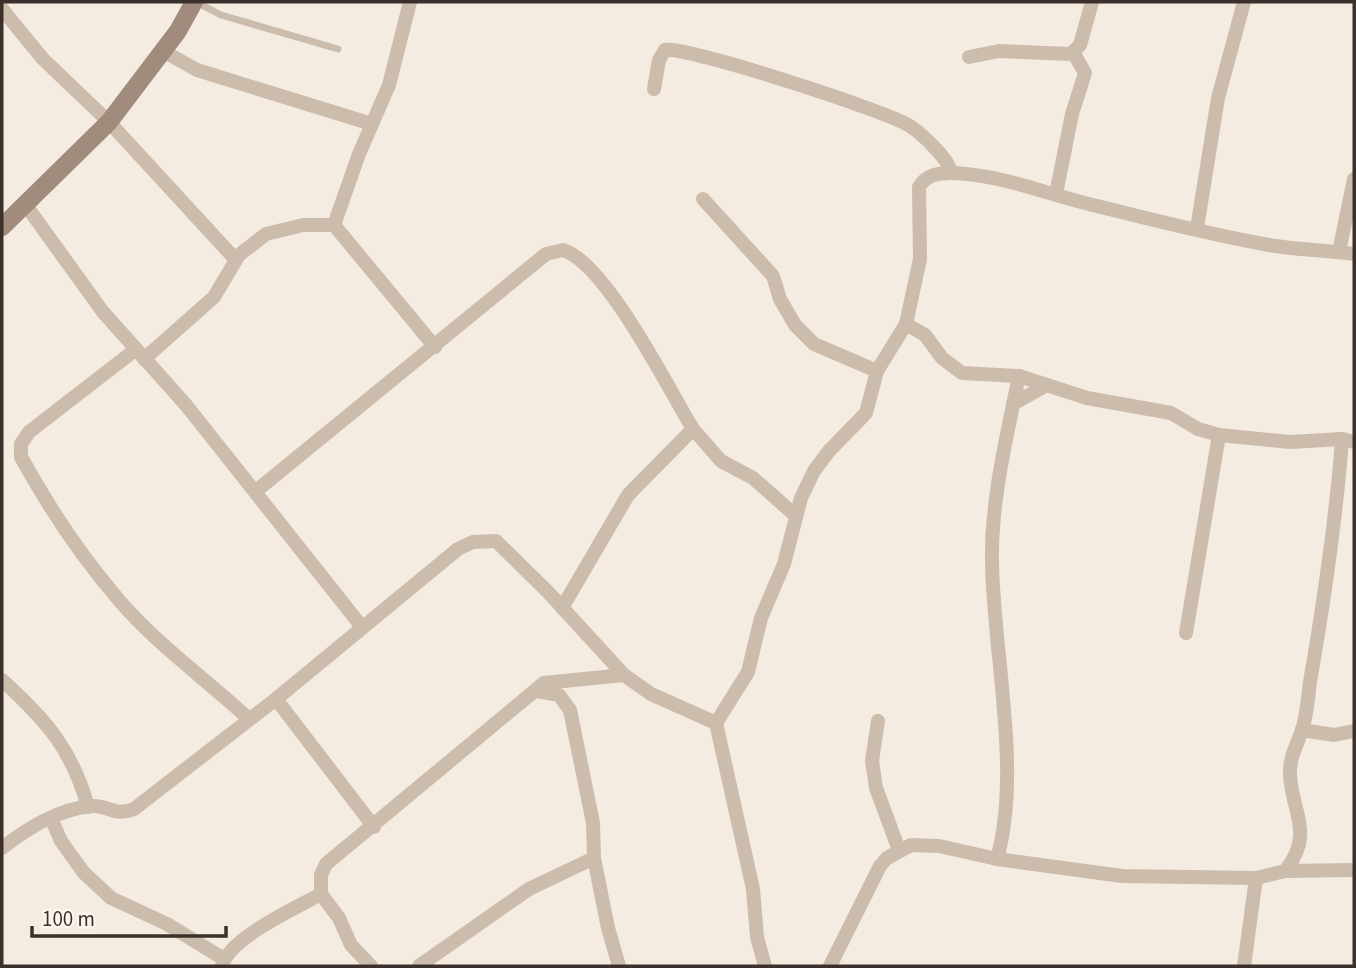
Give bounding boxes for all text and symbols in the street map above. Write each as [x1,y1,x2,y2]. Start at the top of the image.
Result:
scale bar [32,894,226,938]
text: 100 m [42,904,95,934]

